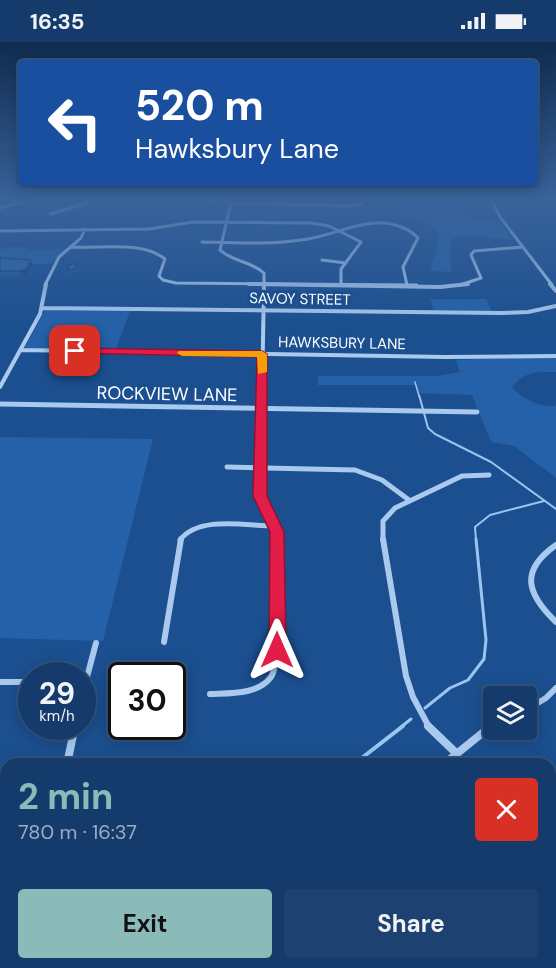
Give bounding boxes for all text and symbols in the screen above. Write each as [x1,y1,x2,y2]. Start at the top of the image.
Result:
text: 16:35 [30,7,85,36]
text: 520 m [135,78,264,133]
icon: left [36,84,114,162]
text: Hawksbury Lane [135,131,339,166]
street label: SAVOY STREET [249,288,351,310]
pin [49,325,100,376]
street label: HAWKSBURY LANE [278,332,406,354]
icon: arrive [58,334,91,367]
street label: ROCKVIEW LANE [96,381,238,407]
position arrow [245,618,309,682]
speed limit sign: 30 [108,662,186,740]
text: 29 [39,674,75,713]
map controls [483,686,537,740]
button: layers [483,686,537,740]
text: km/h [39,706,75,726]
text: 2 min [18,773,113,820]
button: close [475,778,538,841]
text: 780 m · 16:37 [18,819,137,845]
button: Exit [18,889,272,958]
button: Share [284,889,538,958]

